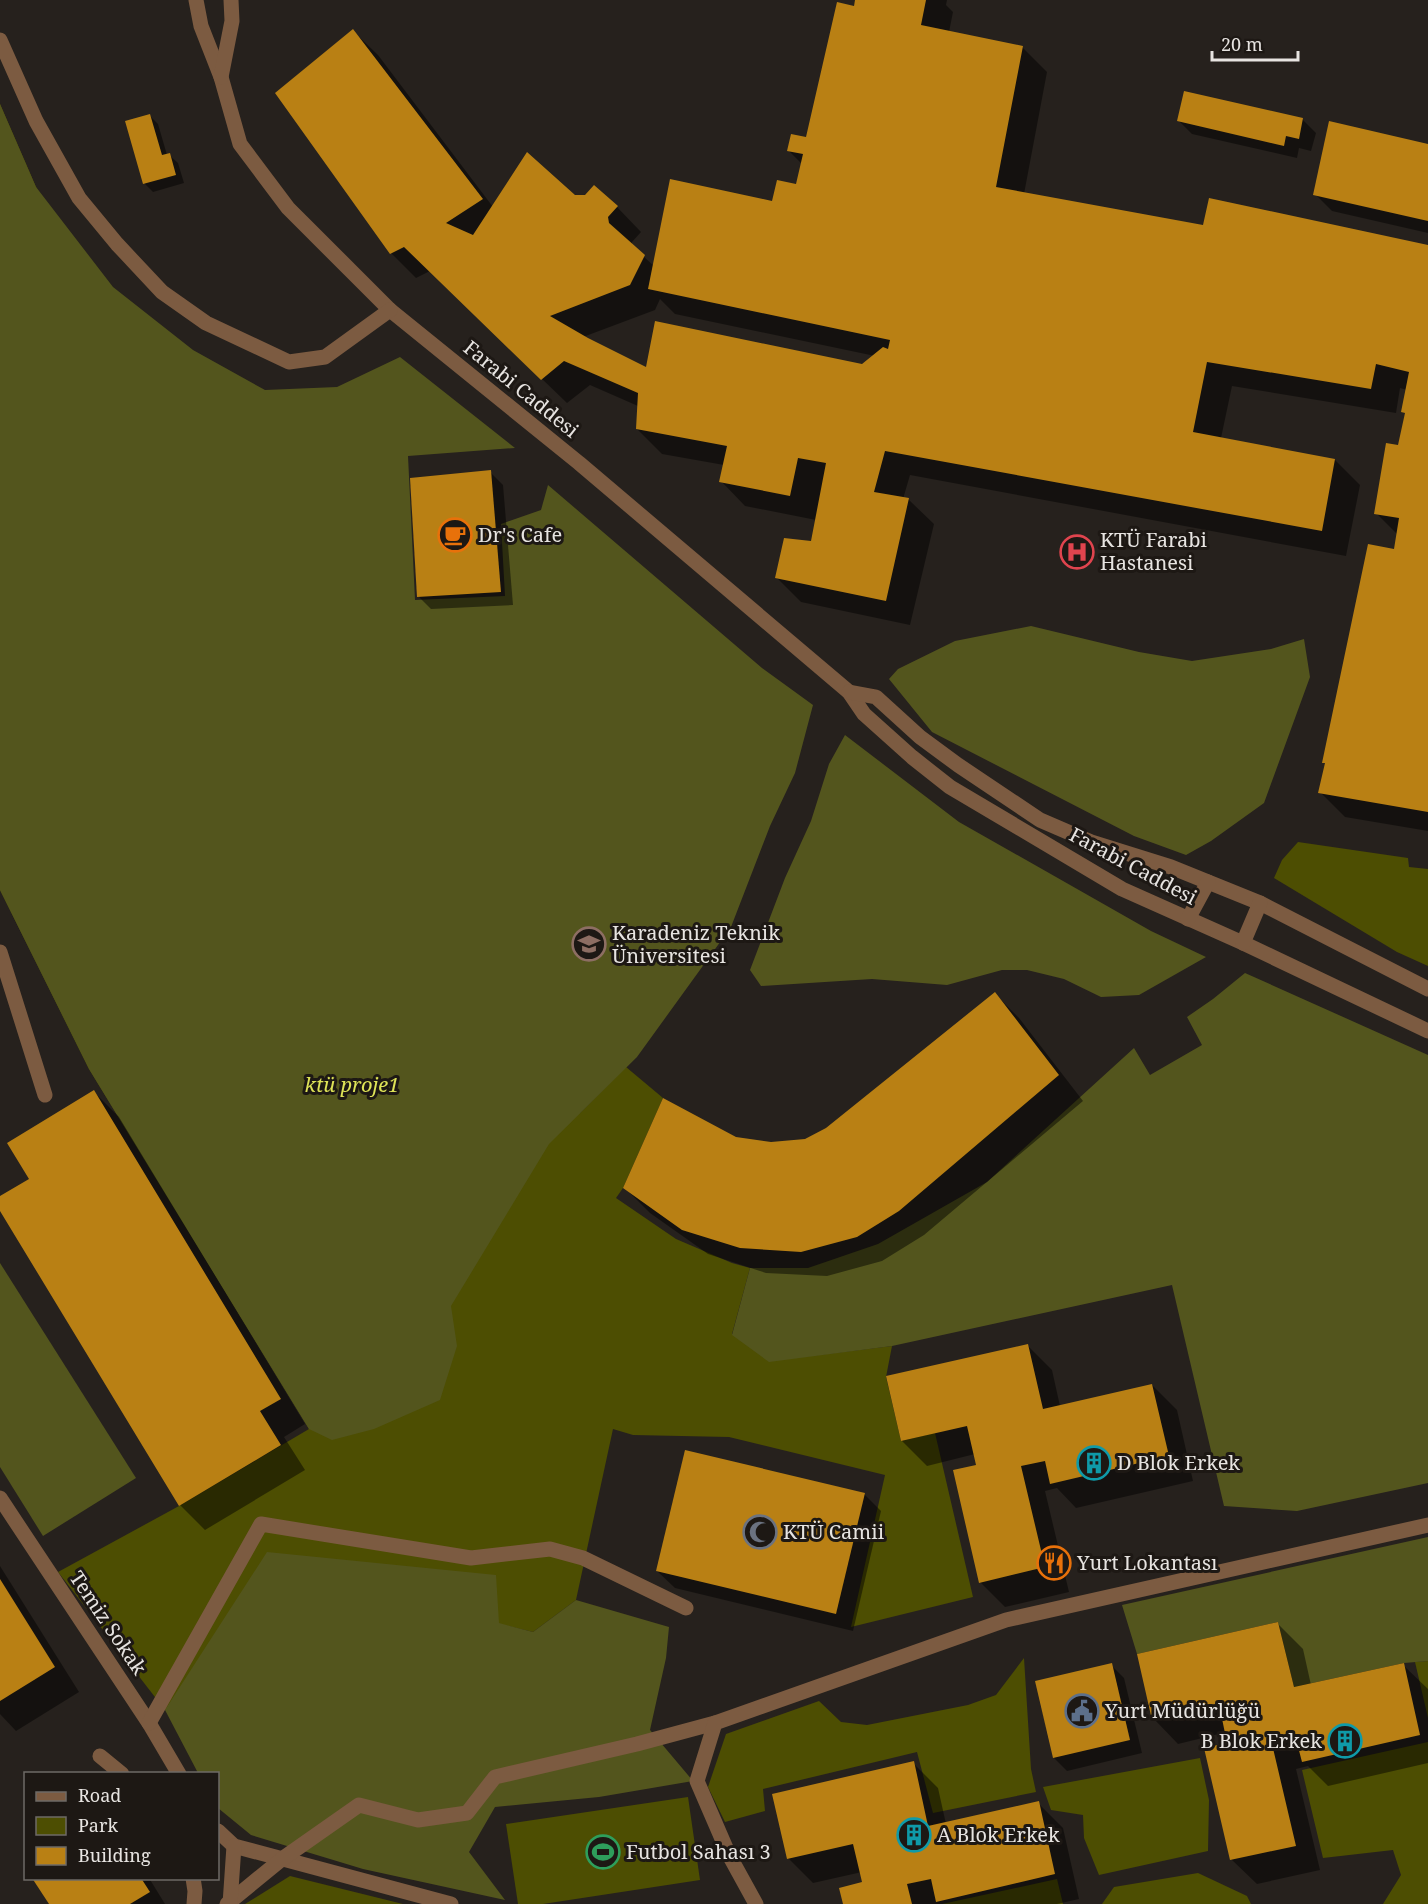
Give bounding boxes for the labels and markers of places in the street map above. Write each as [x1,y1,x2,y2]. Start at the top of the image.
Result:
cafe icon: Dr's Cafe [437,517,473,553]
place label: Dr's Cafe [478,521,562,548]
place label: KTÜ Farabi Hastanesi [1100,526,1208,576]
hospital icon: KTÜ Farabi Hastanesi [1059,534,1095,570]
place label: Karadeniz Teknik Üniversitesi [612,919,780,969]
school or university icon: Karadeniz Teknik Üniversitesi [571,926,607,962]
building icon: D Blok Erkek [1076,1445,1112,1481]
place label: D Blok Erkek [1117,1449,1240,1476]
mosque icon: KTÜ Camii [742,1514,778,1550]
place label: KTÜ Camii [783,1518,885,1545]
restaurant icon: Yurt Lokantası [1036,1545,1072,1581]
place label: Yurt Lokantası [1076,1549,1218,1576]
public building icon: Yurt Müdürlüğü [1064,1693,1100,1729]
place label: Yurt Müdürlüğü [1104,1697,1260,1724]
building icon: B Blok Erkek [1327,1723,1363,1759]
place label: B Blok Erkek [1200,1727,1322,1754]
building icon: A Blok Erkek [896,1817,932,1853]
place label: A Blok Erkek [937,1821,1060,1848]
sports icon: Futbol Sahası 3 [585,1834,621,1870]
place label: Futbol Sahası 3 [626,1838,771,1865]

